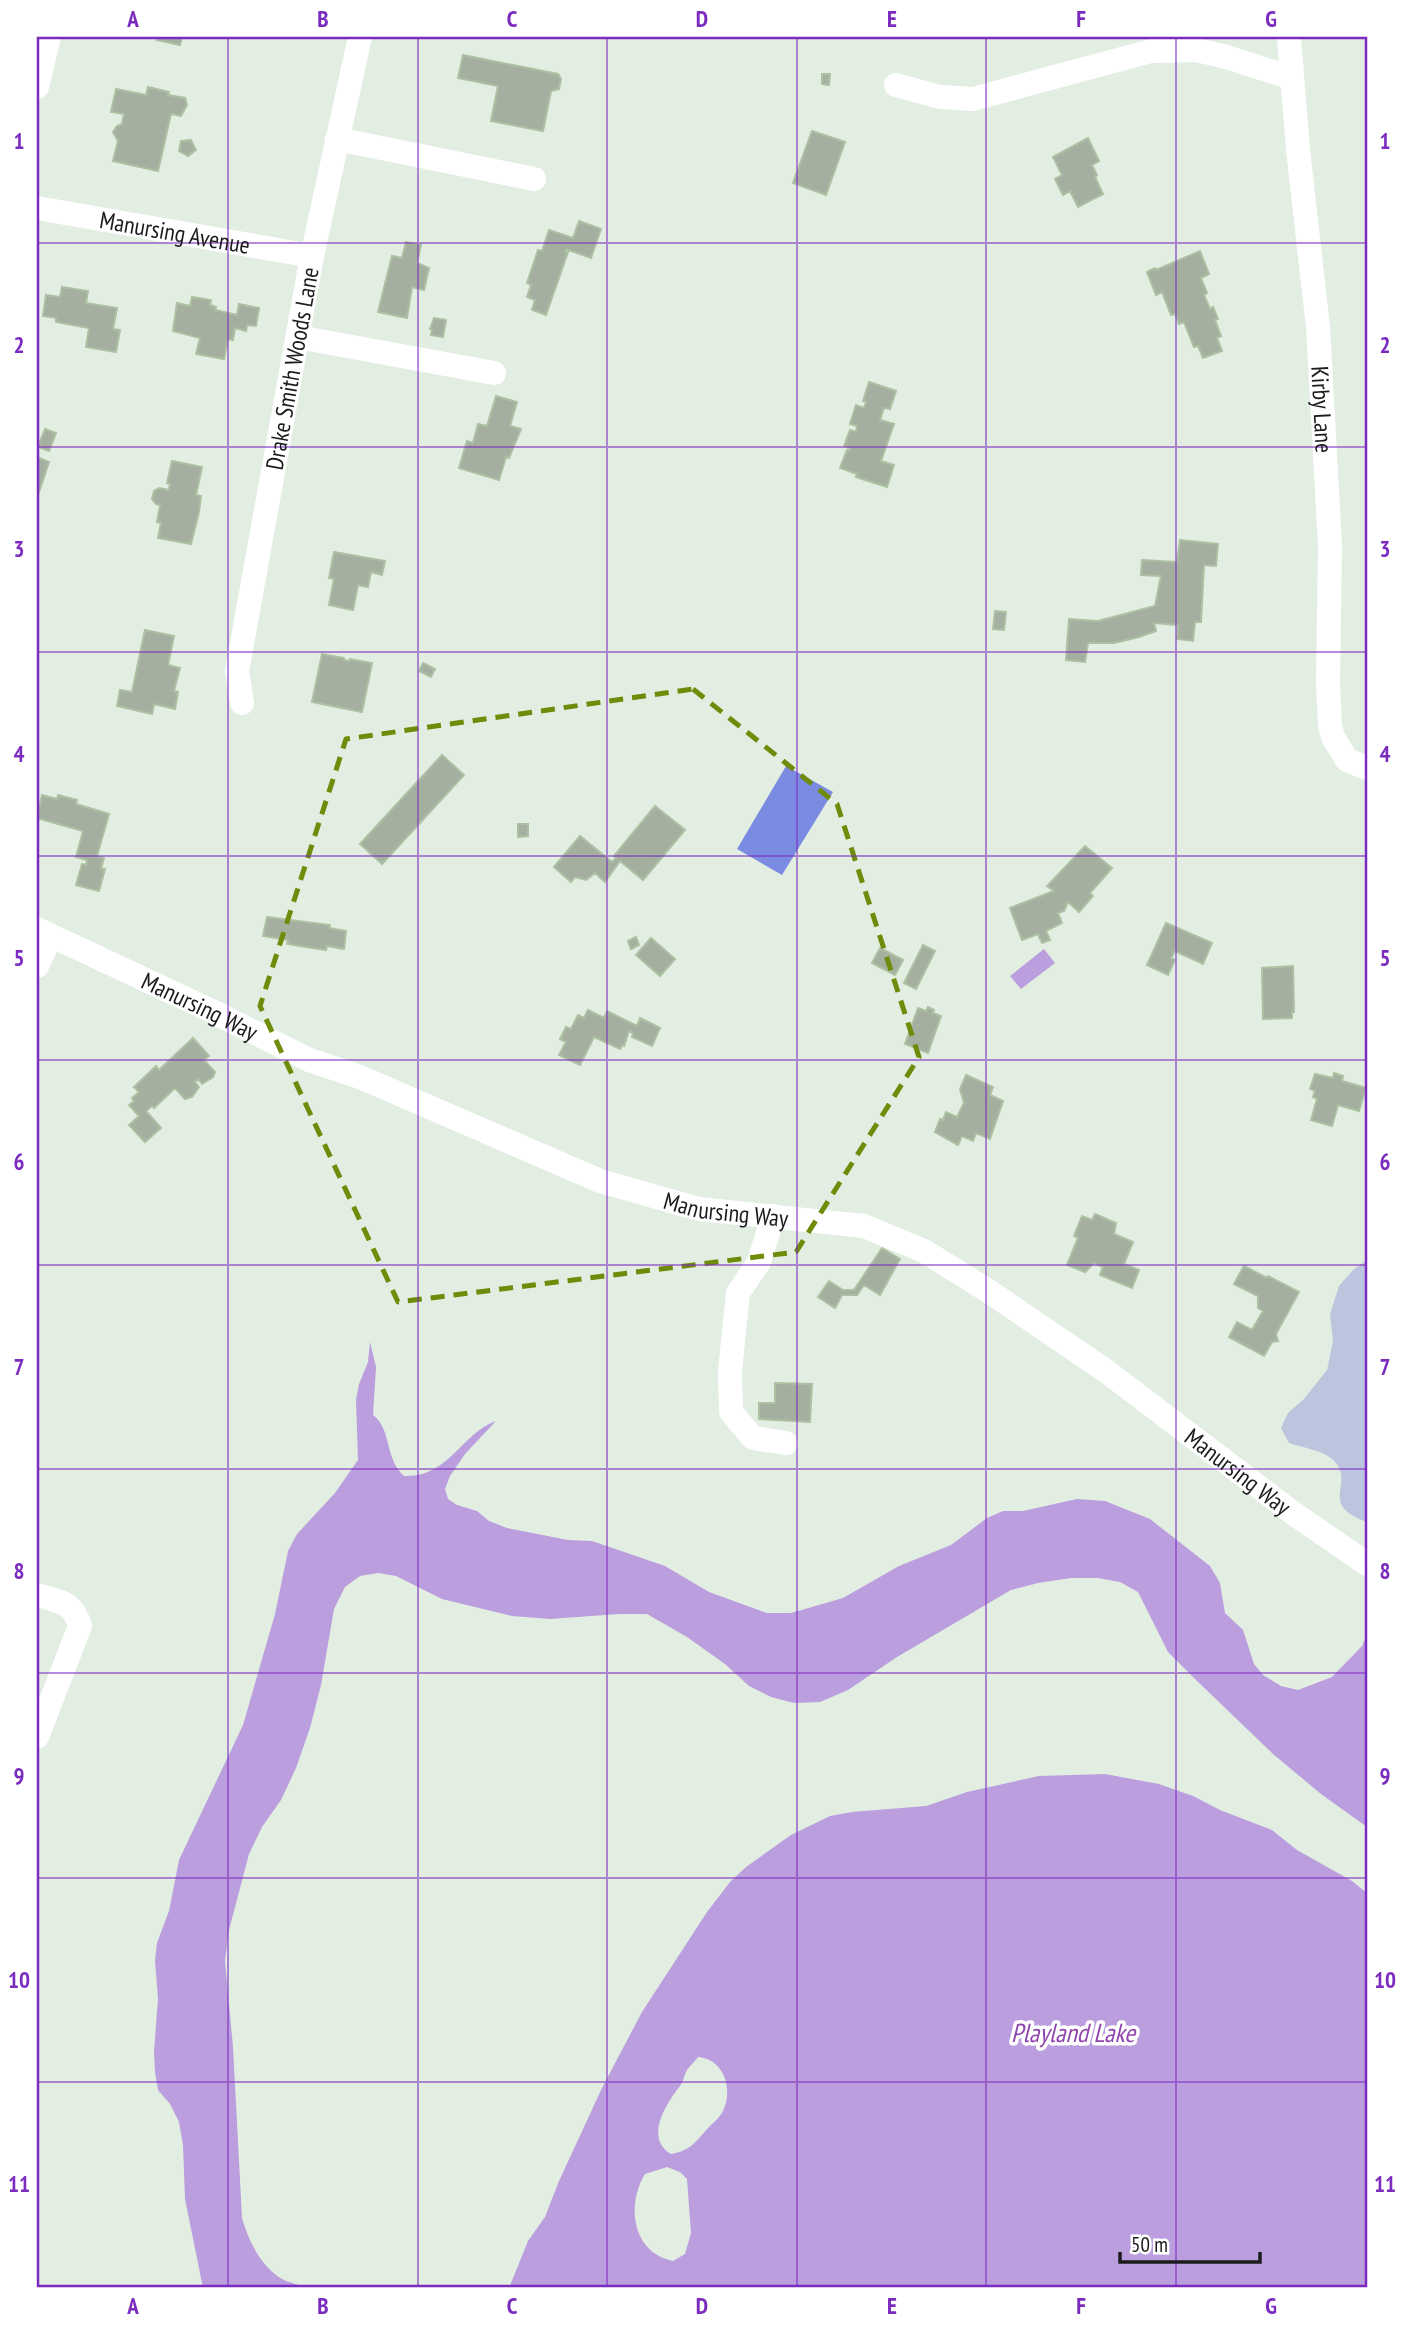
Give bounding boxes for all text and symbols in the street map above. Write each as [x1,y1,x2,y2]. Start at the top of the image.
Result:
text: A [126,4,139,33]
text: B [317,4,329,33]
text: C [507,4,518,33]
text: D [696,4,708,33]
text: E [887,4,897,33]
text: F [1076,4,1086,33]
text: G [1265,4,1277,33]
text: 1 [14,126,25,155]
text: 1 [1380,126,1391,155]
street label: Manursing Avenue [97,204,252,260]
street label: Drake Smith Woods Lane [258,265,325,472]
text: 2 [14,330,25,359]
text: 2 [1380,330,1391,359]
street label: Kirby Lane [1305,365,1340,454]
text: 3 [14,534,25,563]
text: 3 [1380,534,1391,563]
text: 4 [14,739,25,768]
text: 4 [1380,739,1391,768]
text: 5 [14,943,25,972]
text: 5 [1380,943,1391,972]
street label: Manursing Way [137,965,263,1047]
text: 6 [14,1147,25,1176]
text: 6 [1380,1147,1391,1176]
street label: Manursing Way [660,1184,790,1234]
text: 7 [14,1352,25,1381]
text: 7 [1380,1352,1391,1381]
street label: Manursing Way [1179,1421,1297,1522]
text: 8 [14,1556,25,1585]
text: 8 [1380,1556,1391,1585]
text: 9 [14,1761,25,1790]
text: 9 [1380,1761,1391,1790]
text: 10 [8,1965,30,1994]
text: 10 [1374,1965,1396,1994]
water label: Playland Lake [1011,2016,1137,2049]
text: 11 [8,2169,30,2198]
text: 11 [1374,2169,1396,2198]
scale bar [1120,2220,1260,2264]
text: 50 m [1131,2231,1168,2258]
text: A [126,2291,139,2320]
text: B [317,2291,329,2320]
text: C [507,2291,518,2320]
text: D [696,2291,708,2320]
text: E [887,2291,897,2320]
text: F [1076,2291,1086,2320]
text: G [1265,2291,1277,2320]

